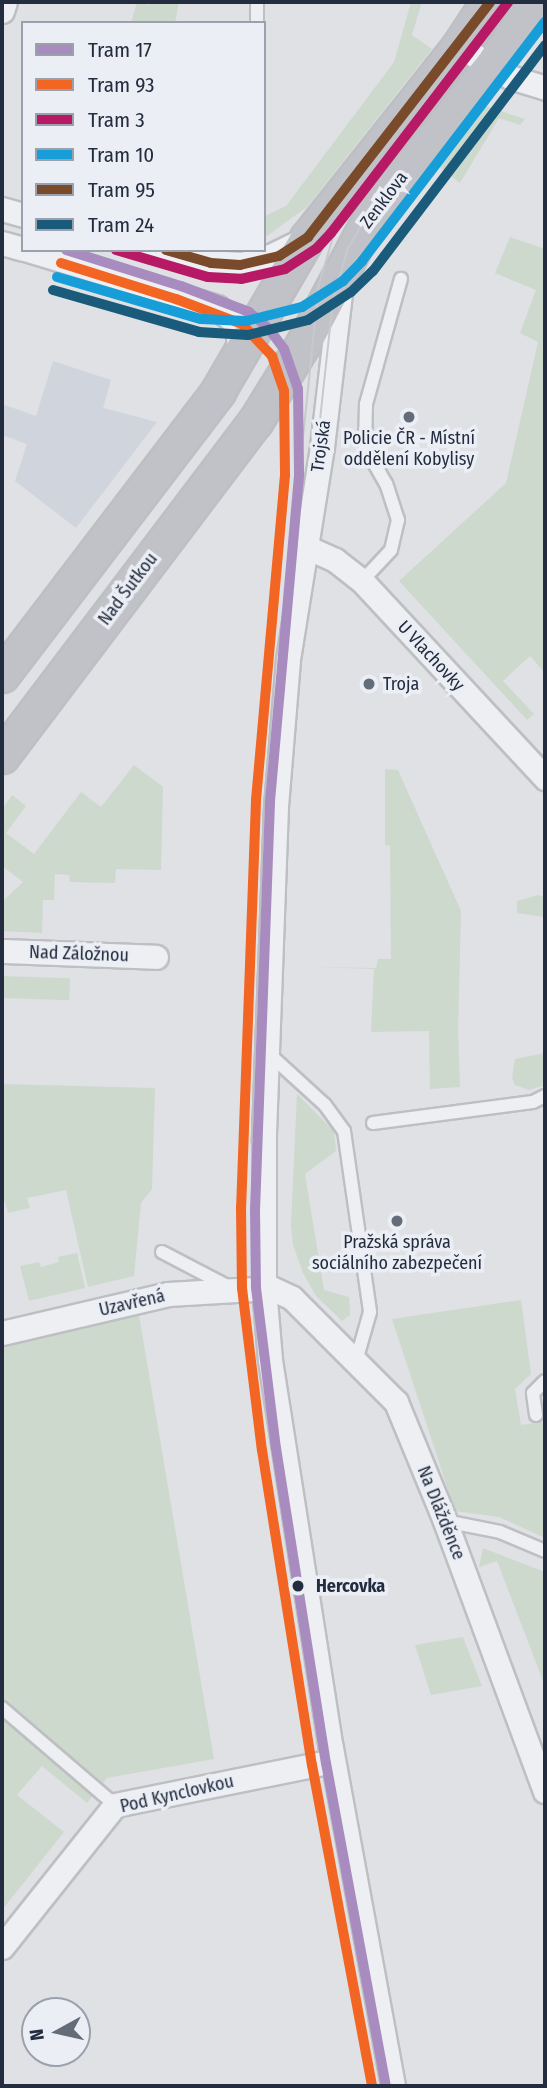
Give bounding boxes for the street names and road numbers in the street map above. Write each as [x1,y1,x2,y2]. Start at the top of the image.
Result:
street label: Zenklova [356,167,412,233]
street label: Trojská [307,419,335,473]
street label: Nad Šutkou [94,549,162,629]
street label: U Vlachovky [393,616,469,696]
street label: Nad Záložnou [29,941,129,967]
street label: Uzavřená [97,1285,167,1321]
street label: Na Dlážděnce [412,1463,470,1563]
street label: Pod Kynclovkou [118,1770,236,1818]

